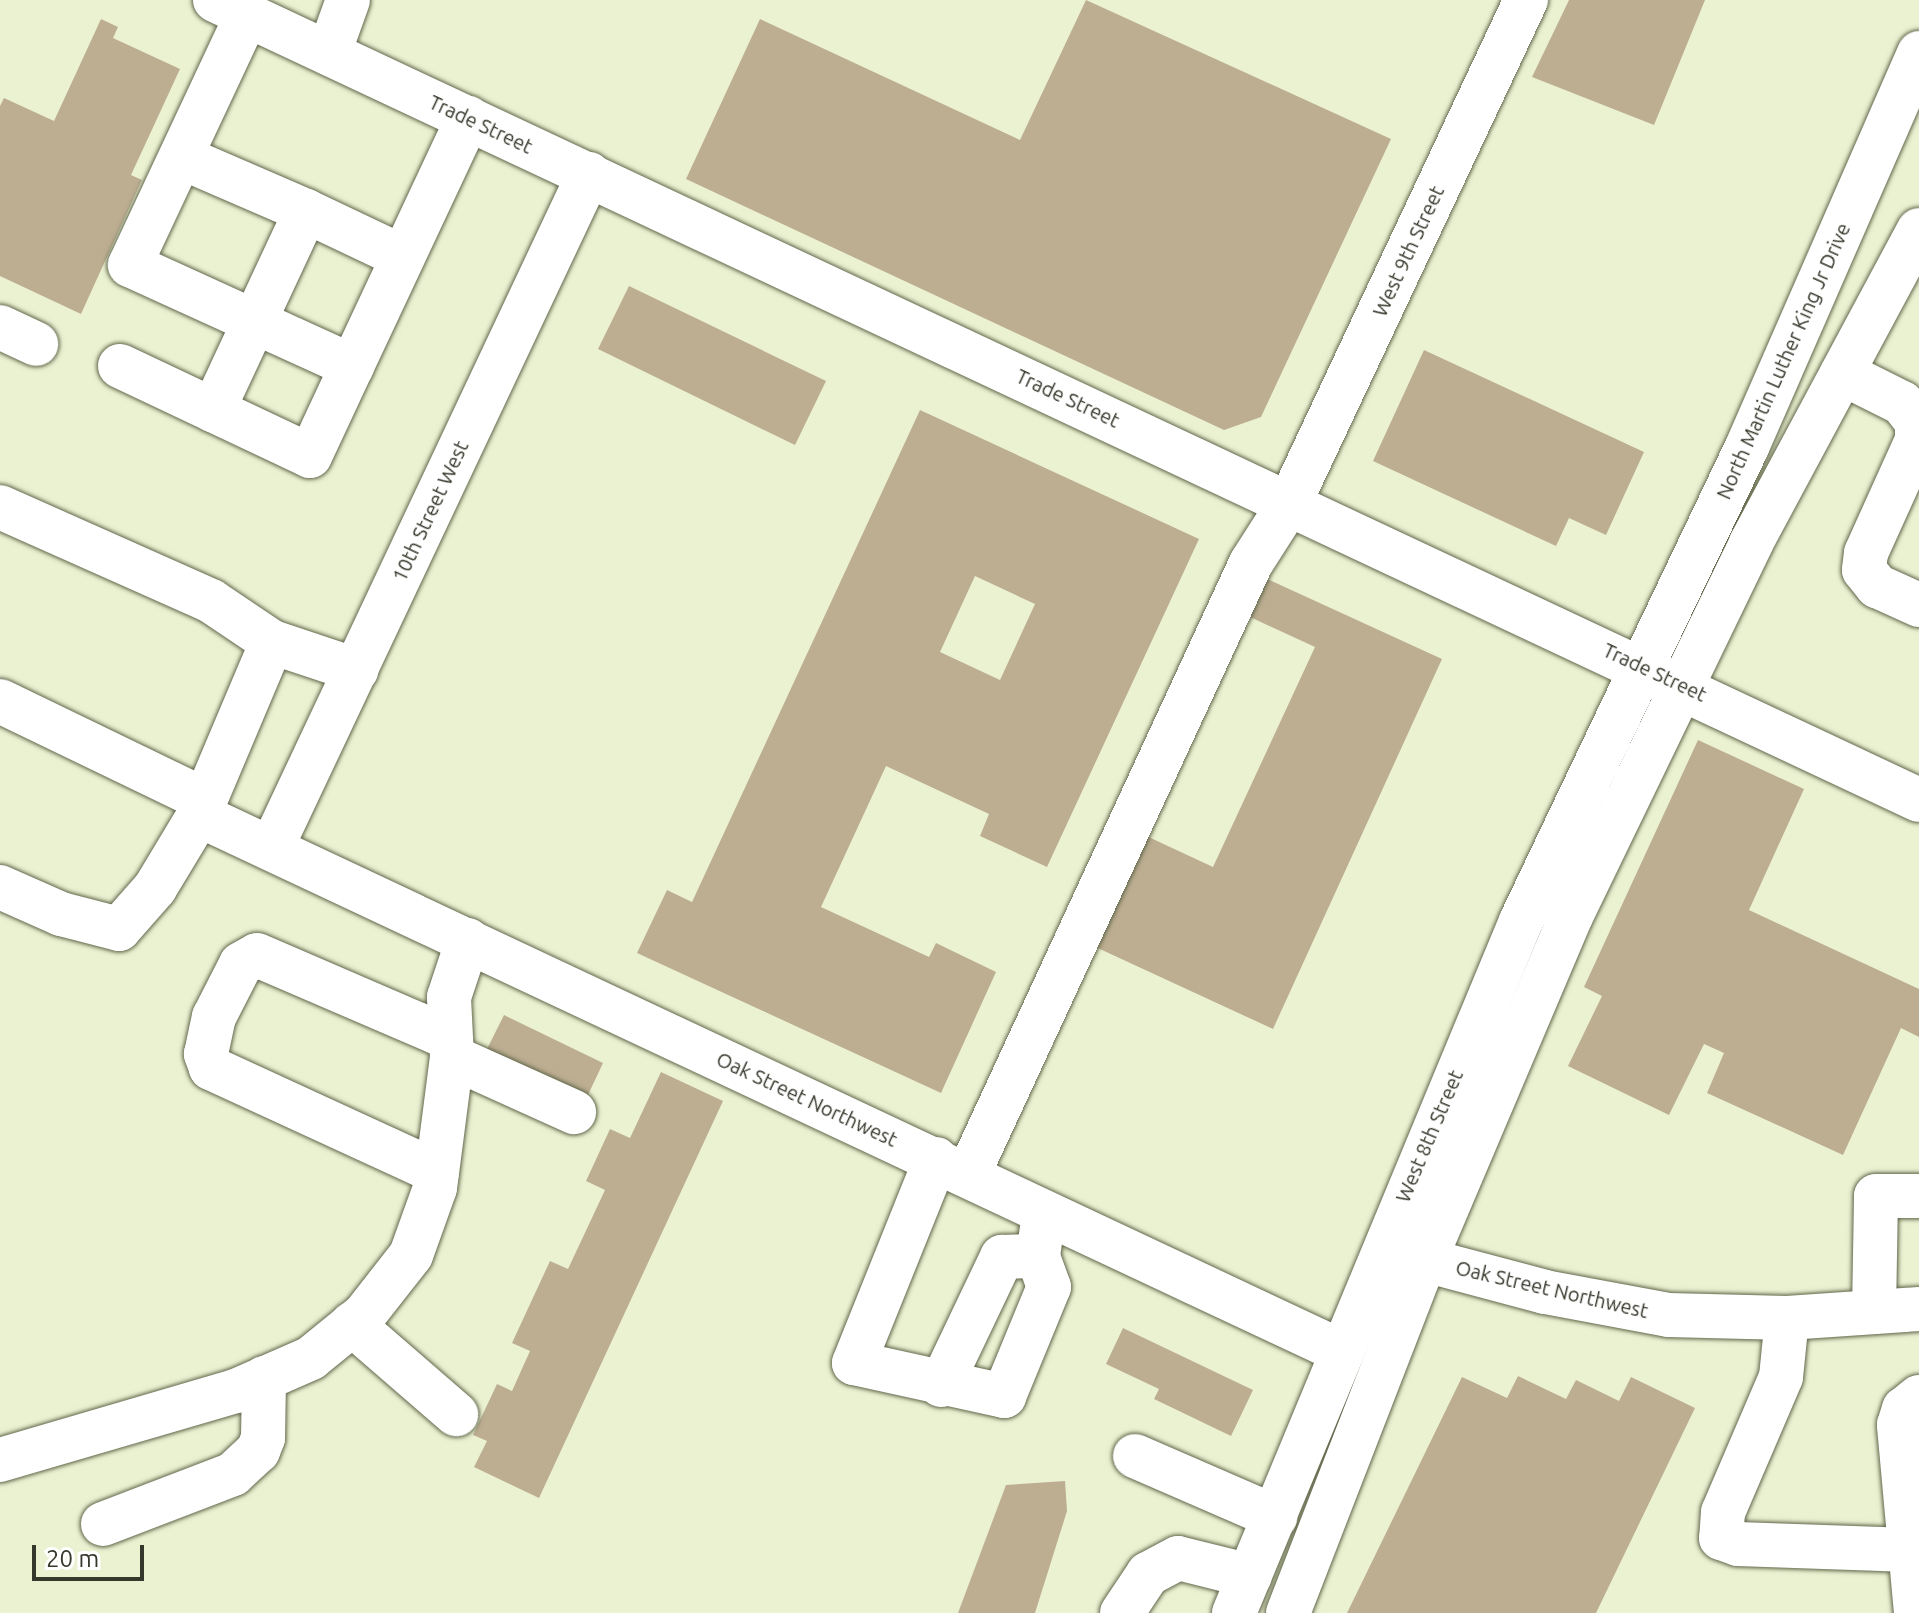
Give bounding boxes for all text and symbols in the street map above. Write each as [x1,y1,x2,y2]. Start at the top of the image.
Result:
street label: Trade Street [425,90,537,158]
street label: West 9th Street [1367,182,1449,320]
street label: North Martin Luther King Jr Drive [1711,219,1855,503]
street label: Trade Street [1012,364,1124,432]
street label: 10th Street West [387,437,473,585]
street label: Trade Street [1599,638,1711,706]
street label: Oak Street Northwest [713,1047,901,1151]
street label: West 8th Street [1390,1066,1468,1206]
street label: Oak Street Northwest [1453,1255,1651,1323]
scale bar [36,1529,148,1579]
text: 20 m [46,1545,99,1572]

